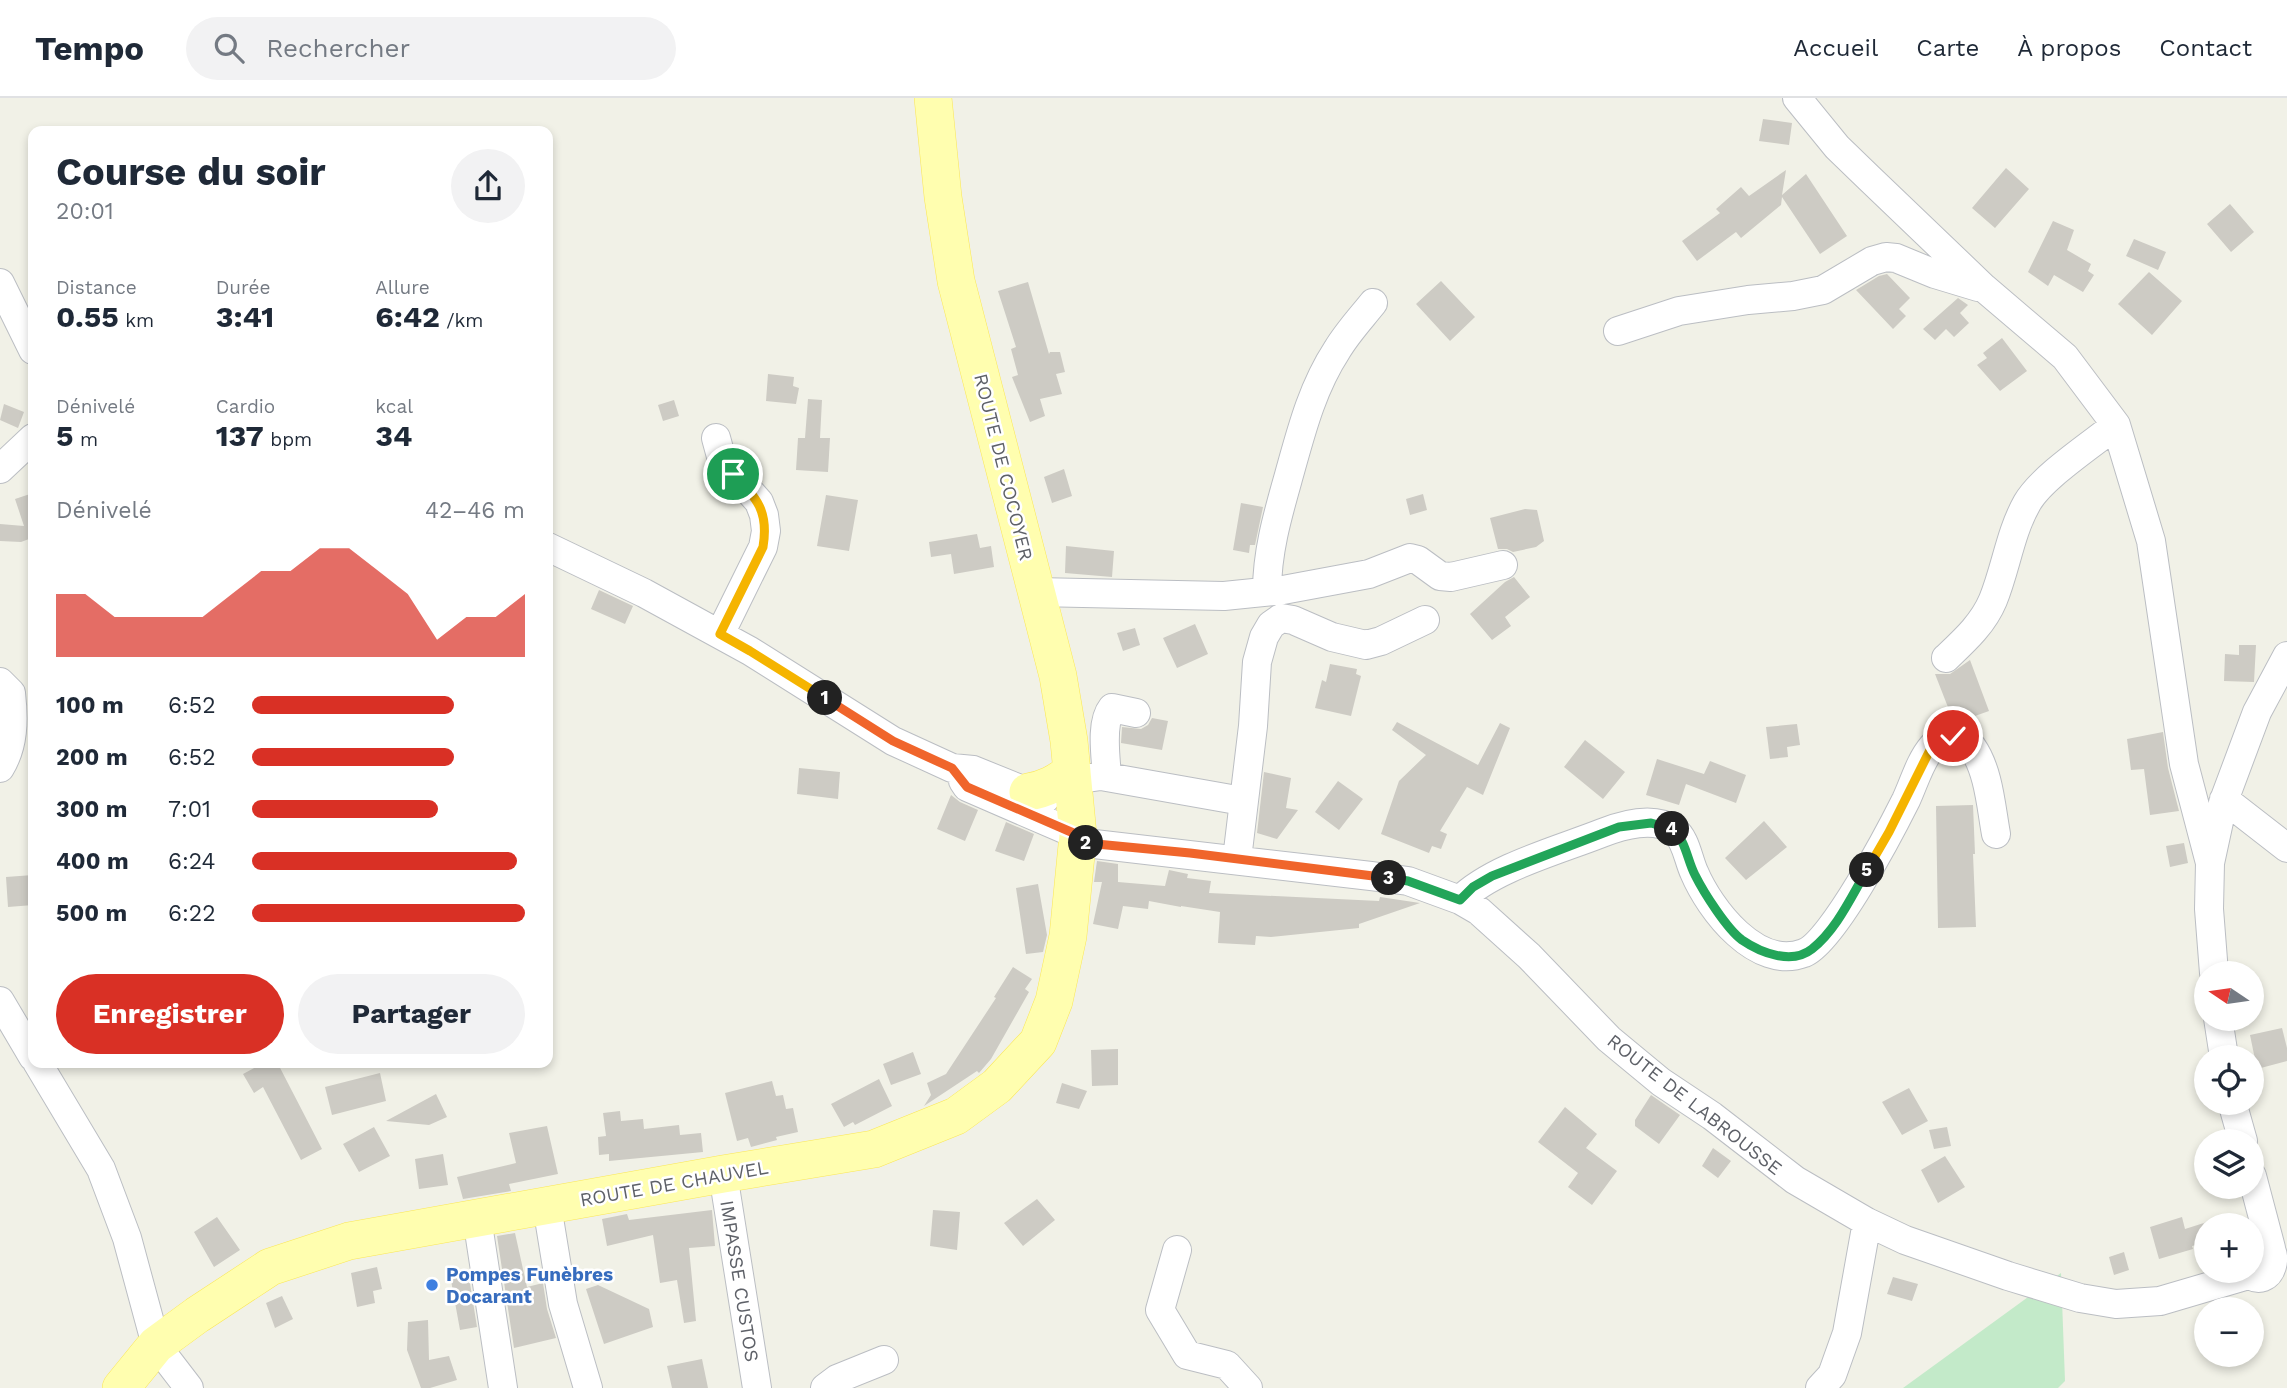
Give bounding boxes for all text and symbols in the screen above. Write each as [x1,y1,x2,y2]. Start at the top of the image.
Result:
search box [186,17,676,80]
text: Tempo [35,29,144,68]
icon: search [210,29,248,67]
text: Rechercher [266,33,410,63]
text: Accueil [1793,34,1878,62]
text: Carte [1916,34,1979,62]
text: À propos [2017,34,2121,62]
text: Contact [2159,34,2252,62]
button: share [451,149,525,223]
text: Course du soir [56,150,326,194]
text: 20:01 [56,198,114,225]
text: Distance [56,276,137,299]
text: Durée [216,276,270,299]
text: Allure [375,276,430,299]
text: 0.55 [56,299,119,334]
text: 3:41 [216,299,274,334]
text: 6:42 [375,299,440,334]
text: km [119,309,154,332]
text: /km [440,309,483,332]
street label: ROUTE DE COCOYER [969,371,1038,563]
text: Dénivelé [56,395,135,418]
text: Cardio [216,395,275,418]
text: kcal [375,395,413,418]
text: 5 [56,418,74,453]
text: 137 [216,418,264,453]
text: 34 [375,418,413,453]
text: m [74,428,98,451]
text: bpm [264,428,312,451]
pin [703,444,763,504]
icon: arrive [714,455,752,493]
text: Dénivelé [56,497,152,524]
text: 42–46 m [425,497,525,524]
pin: 1 [808,680,842,716]
text: 1 [820,686,829,709]
text: 100 m [56,692,124,719]
text: 6:52 [168,692,216,719]
pin [1923,706,1983,766]
icon: check [1934,717,1972,755]
text: 200 m [56,744,128,771]
text: 6:52 [168,744,216,771]
text: 300 m [56,796,127,823]
text: 7:01 [168,796,211,823]
pin: 4 [1654,812,1690,846]
text: 4 [1665,817,1678,840]
pin: 2 [1068,826,1104,860]
text: 2 [1080,831,1091,854]
text: 400 m [56,848,129,875]
text: 6:24 [168,848,216,875]
pin: 5 [1850,852,1884,888]
text: 5 [1861,858,1872,881]
pin: 3 [1372,860,1406,896]
text: 3 [1383,866,1394,889]
text: 500 m [56,900,127,927]
text: 6:22 [168,900,216,927]
north arrow [2194,961,2264,1031]
map controls [2194,961,2264,1367]
button: Enregistrer [56,974,284,1054]
button: Partager [298,974,525,1054]
street label: ROUTE DE LABROUSSE [1603,1029,1787,1180]
button: locate [2194,1045,2264,1115]
button: layers [2194,1129,2264,1199]
street label: ROUTE DE CHAUVEL [578,1156,770,1211]
street label: IMPASSE CUSTOS [715,1199,764,1364]
button: + [2194,1213,2264,1283]
place label: Pompes Funèbres Docarant [446,1263,613,1308]
marker: Pompes Funèbres Docarant [424,1277,440,1293]
button: − [2194,1297,2264,1367]

